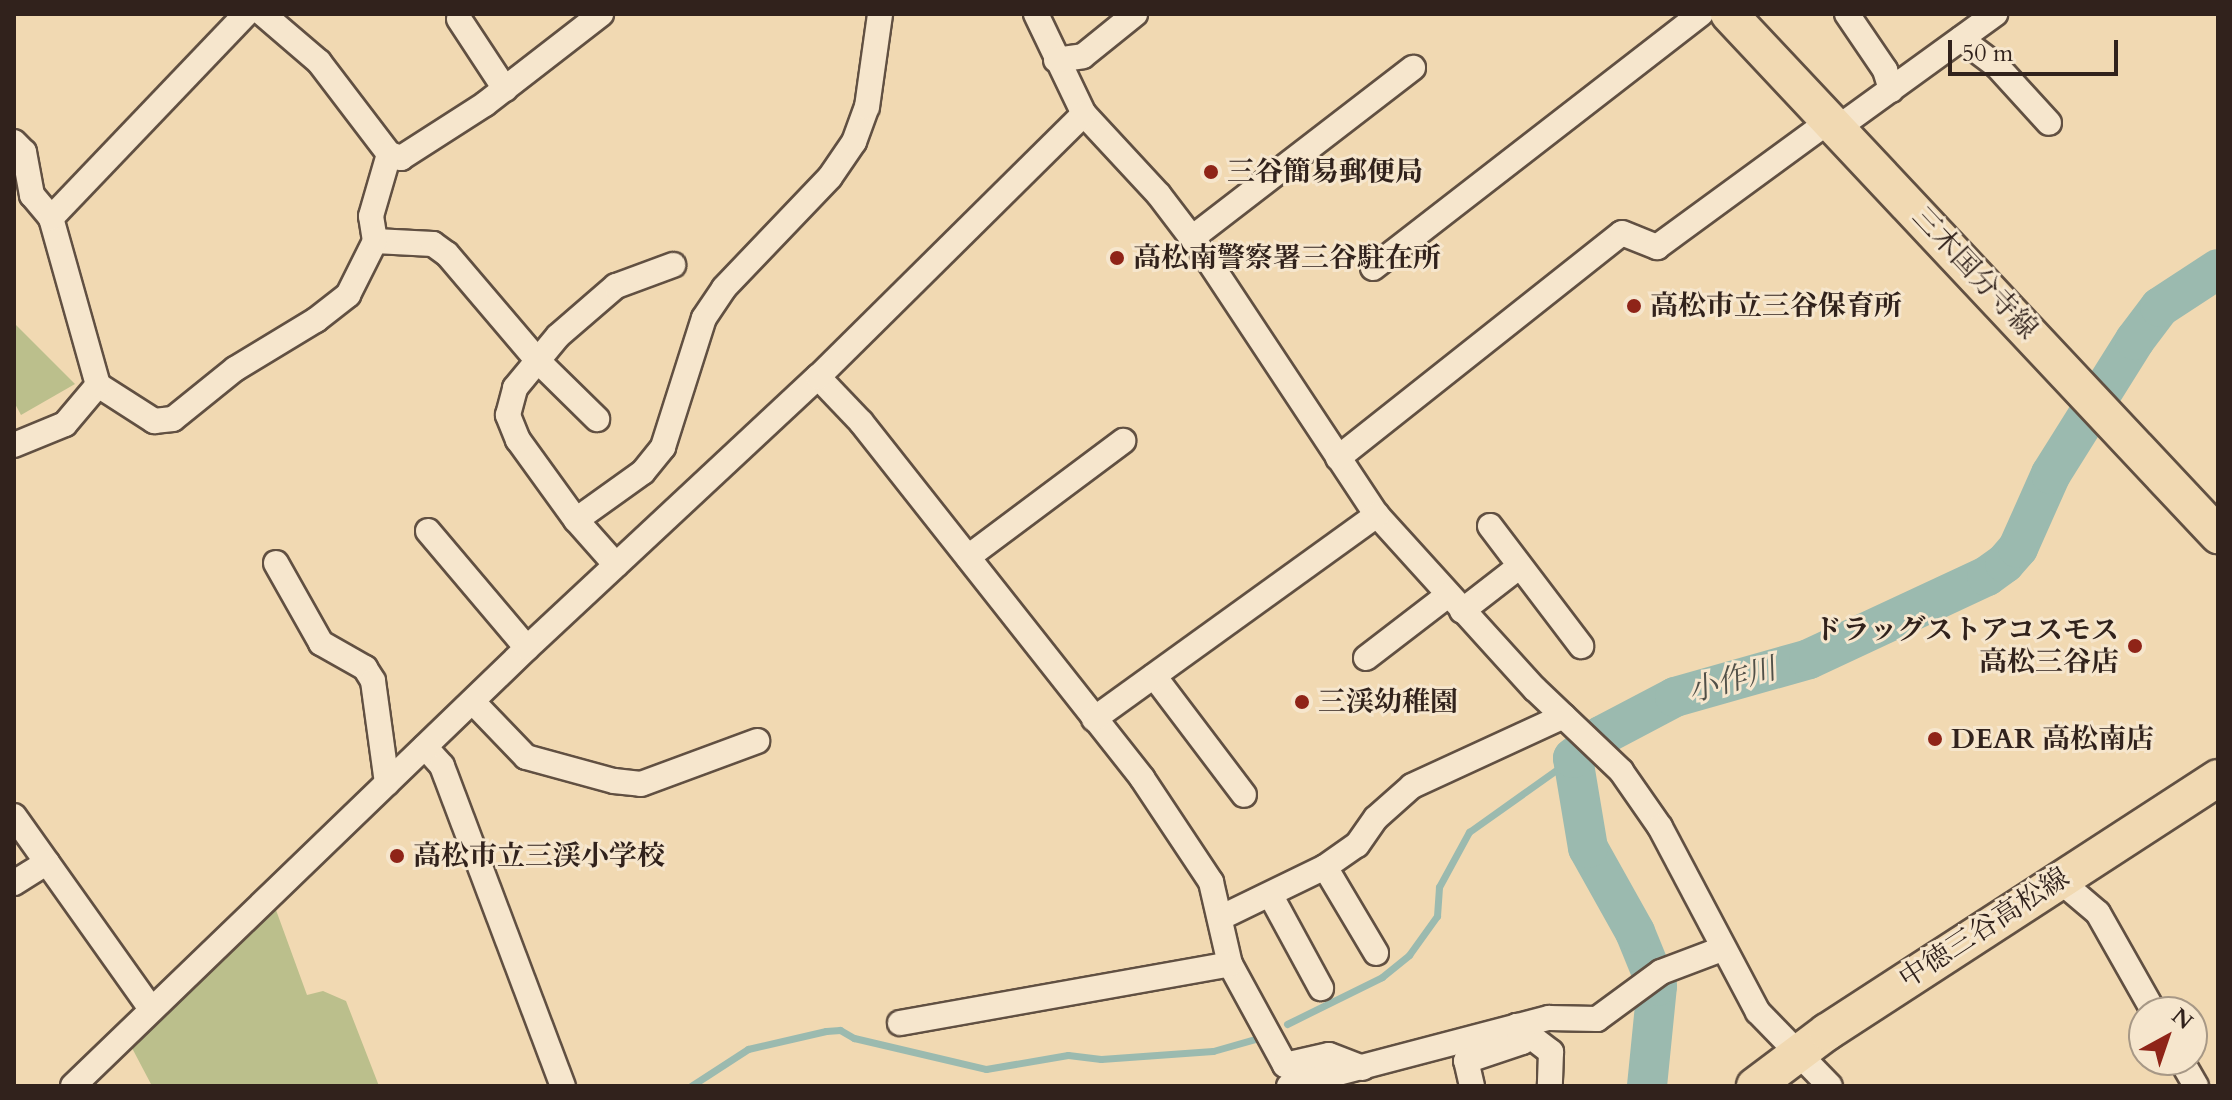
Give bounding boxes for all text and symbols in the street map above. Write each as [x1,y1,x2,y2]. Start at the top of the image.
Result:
scale bar [1952,24,2122,74]
text: 50 m [1962,37,2013,70]
place label: 三谷簡易郵便局 [1227,155,1423,189]
marker: 三谷簡易郵便局 [1202,163,1220,181]
street label: 三木国分寺線 [1905,200,2045,346]
place label: 高松南警察署三谷駐在所 [1133,241,1441,275]
marker: 高松南警察署三谷駐在所 [1108,249,1126,267]
place label: 高松市立三谷保育所 [1650,289,1902,323]
marker: 高松市立三谷保育所 [1625,297,1643,315]
place label: ドラッグストアコスモス 高松三谷店 [1811,613,2119,679]
marker: ドラッグストアコスモス 高松三谷店 [2126,637,2144,655]
water label: 小作川 [1684,651,1780,711]
place label: 三渓幼稚園 [1318,685,1458,719]
marker: 三渓幼稚園 [1293,693,1311,711]
place label: DEAR 高松南店 [1951,722,2154,756]
marker: DEAR 高松南店 [1926,730,1944,748]
place label: 高松市立三渓小学校 [413,839,665,873]
marker: 高松市立三渓小学校 [388,847,406,865]
street label: 中徳三谷高松線 [1893,861,2075,995]
north arrow [2128,996,2208,1076]
text: N [2165,1002,2199,1037]

